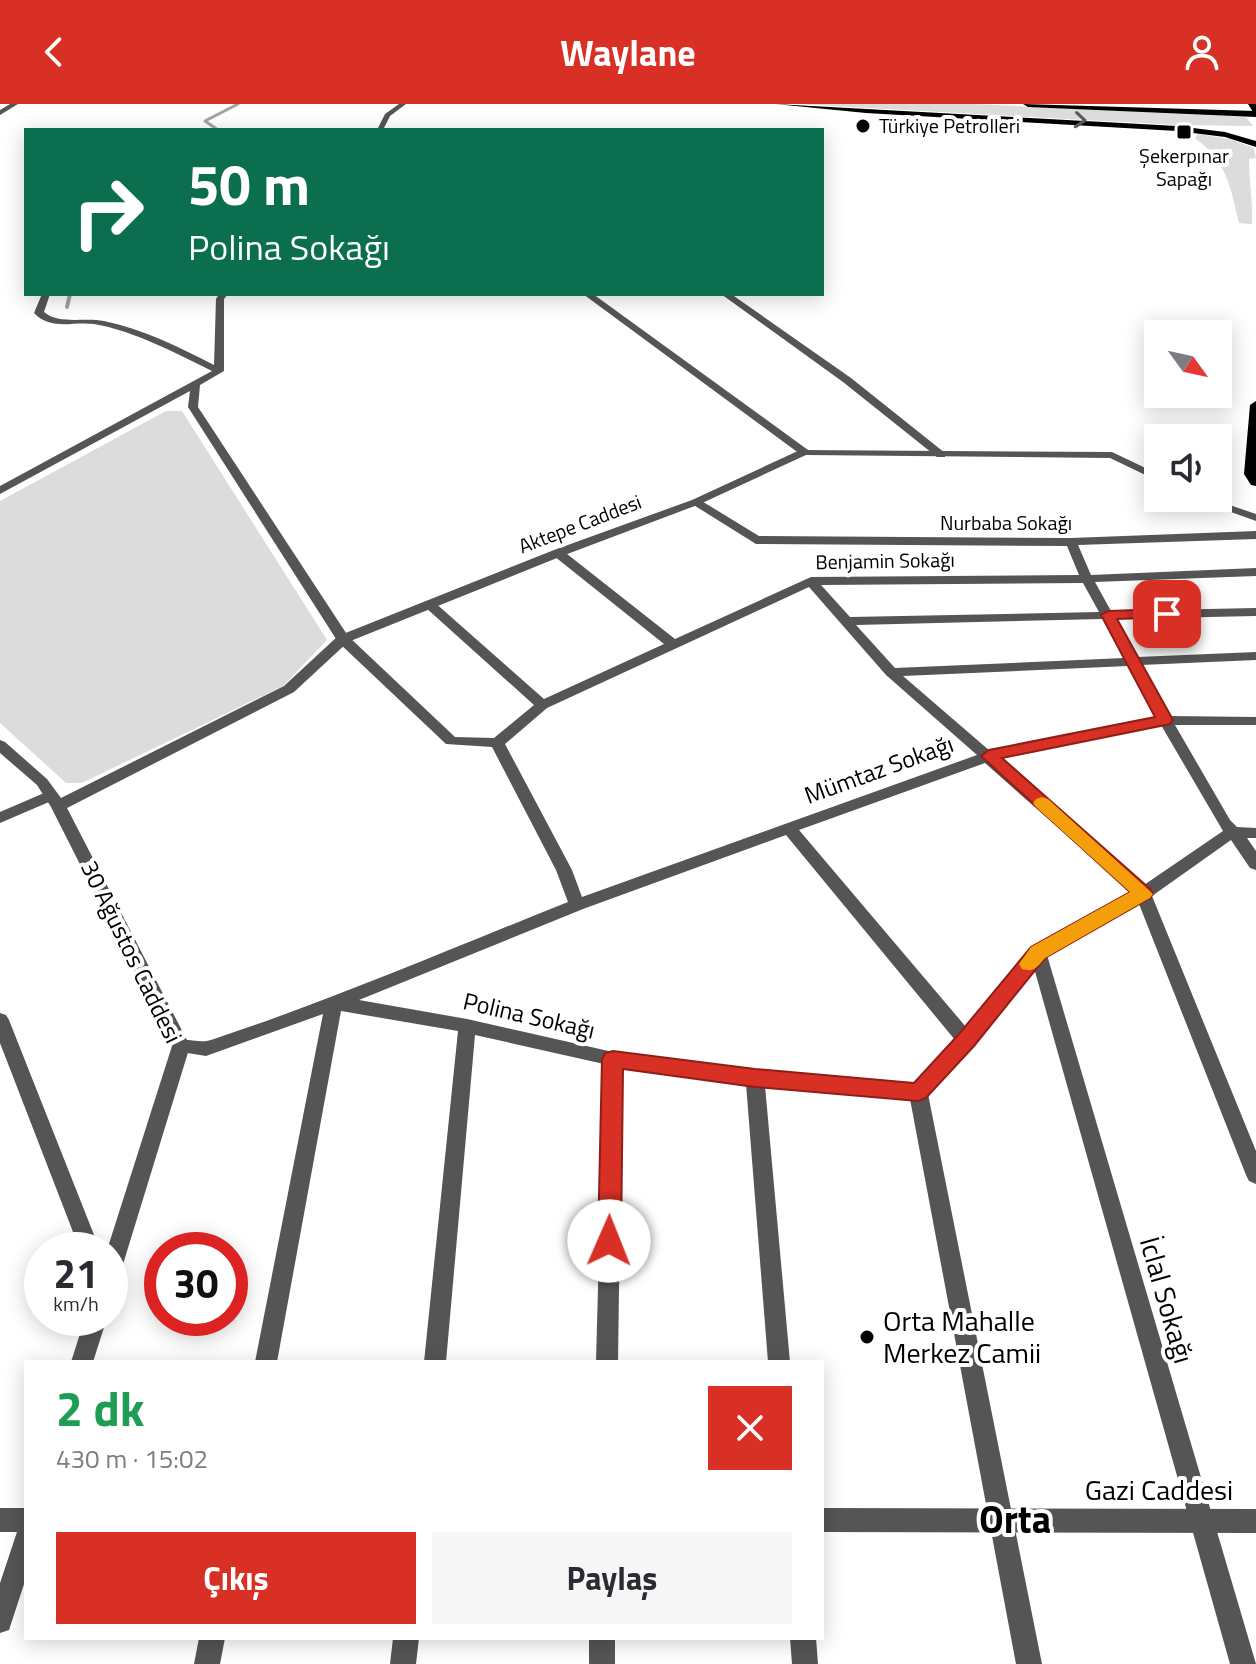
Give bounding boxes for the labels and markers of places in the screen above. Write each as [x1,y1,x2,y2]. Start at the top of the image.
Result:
place label: Türkiye Petrolleri [879,110,1020,141]
marker: Türkiye Petrolleri [854,117,872,135]
marker: Şekerpınar Sapağı [1175,123,1193,141]
place label: Şekerpınar Sapağı [1139,140,1229,194]
pin [1133,580,1201,648]
place label: Orta Mahalle Merkez Camii [883,1299,1041,1374]
marker: Orta Mahalle Merkez Camii [858,1328,876,1346]

